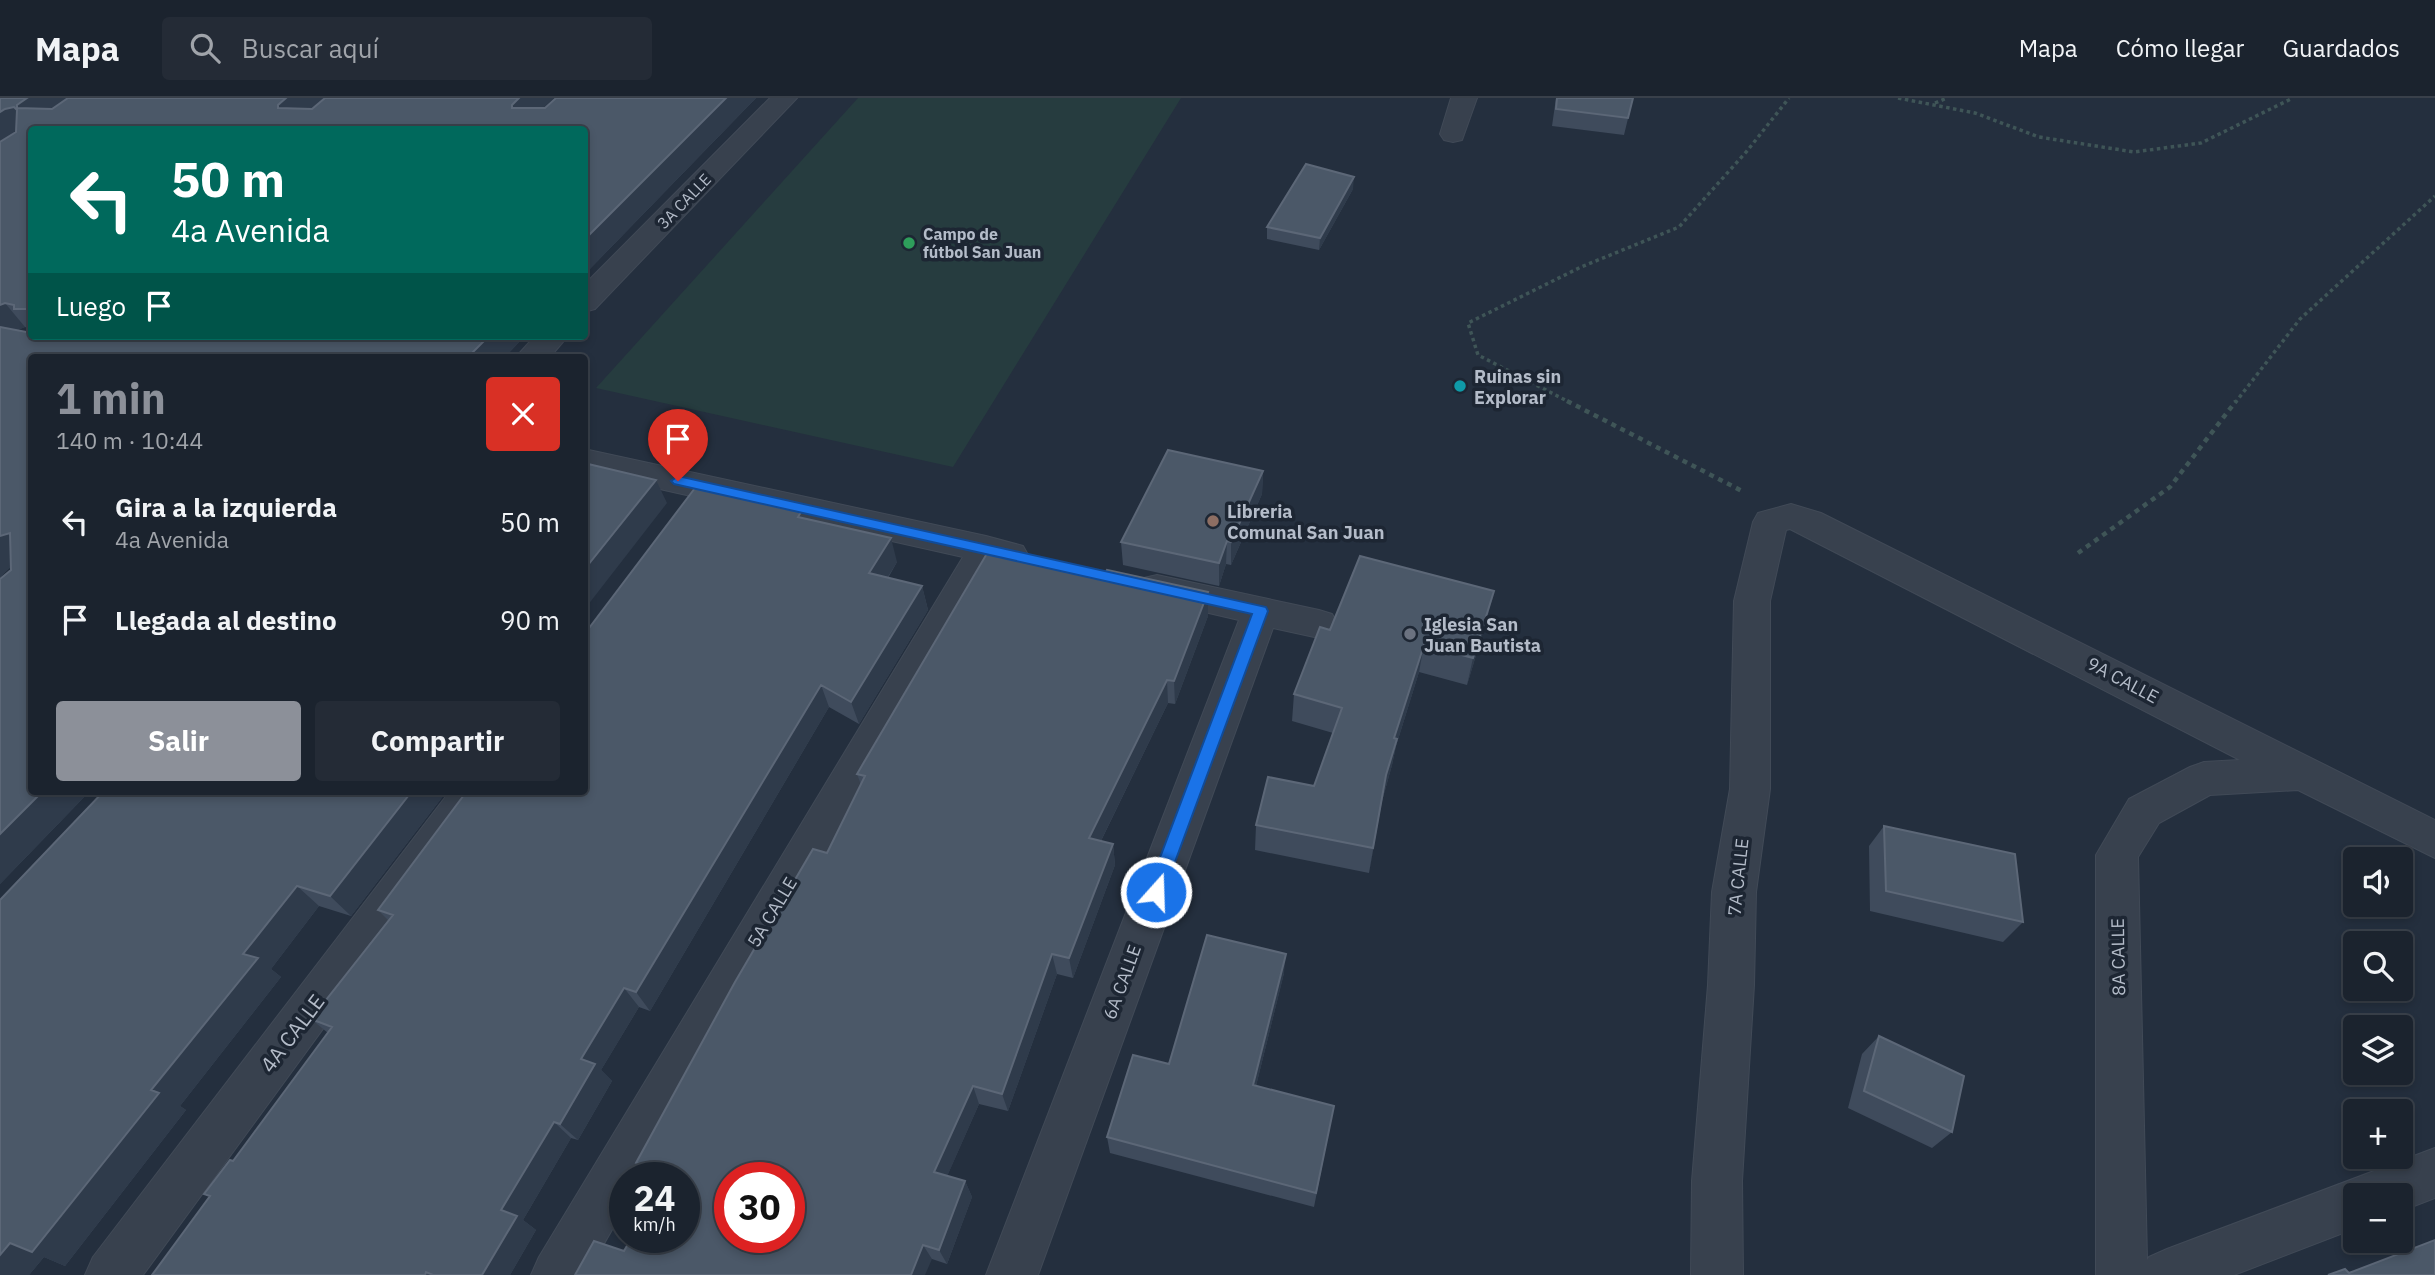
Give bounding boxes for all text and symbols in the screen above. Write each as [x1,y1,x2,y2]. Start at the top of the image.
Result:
search box [162,17,652,80]
text: Mapa [35,27,120,70]
icon: search [186,29,224,67]
text: Buscar aquí [242,31,379,65]
text: Mapa [2019,32,2078,64]
text: Cómo llegar [2116,32,2244,64]
text: Guardados [2282,32,2400,64]
text: 50 m [171,147,285,210]
icon: left [56,154,147,245]
street label: 3A CALLE [653,169,715,233]
text: 4a Avenida [171,209,330,251]
place label: Campo de fútbol San Juan [923,224,1041,262]
marker: Campo de fútbol San Juan [901,235,917,251]
icon: arrive [140,287,178,325]
text: Luego [56,289,126,323]
place label: Ruinas sin Explorar [1474,365,1561,409]
text: 1 min [56,371,166,426]
button: close [486,377,560,451]
marker: Ruinas sin Explorar [1452,378,1468,394]
pin [648,409,708,481]
icon: arrive [659,420,697,458]
text: 140 m · 10:44 [56,425,203,455]
text: Gira a la izquierda [115,490,337,524]
place label: Libreria Comunal San Juan [1227,500,1385,544]
icon: left [56,503,94,541]
text: 50 m [500,505,560,539]
marker: Libreria Comunal San Juan [1205,513,1221,529]
text: 4a Avenida [115,524,229,554]
icon: arrive [56,601,94,639]
text: Llegada al destino [115,603,337,637]
text: 90 m [500,603,560,637]
place label: Iglesia San Juan Bautista [1424,613,1541,657]
marker: Iglesia San Juan Bautista [1402,626,1418,642]
street label: 9A CALLE [2083,652,2163,708]
button: Salir [56,701,301,781]
button: Compartir [315,701,560,781]
street label: 7A CALLE [1722,837,1754,917]
map controls [2343,847,2413,1253]
button: sound [2343,847,2413,917]
position arrow [1119,855,1193,929]
street label: 5A CALLE [742,873,802,951]
street label: 8A CALLE [2106,918,2130,996]
button: search [2343,931,2413,1001]
street label: 6A CALLE [1098,941,1146,1023]
street label: 4A CALLE [253,988,331,1078]
button: layers [2343,1015,2413,1085]
button: + [2343,1099,2413,1169]
speed limit sign: 30 [714,1162,805,1253]
text: 24 [633,1175,676,1221]
button: − [2343,1183,2413,1253]
text: km/h [633,1213,676,1236]

